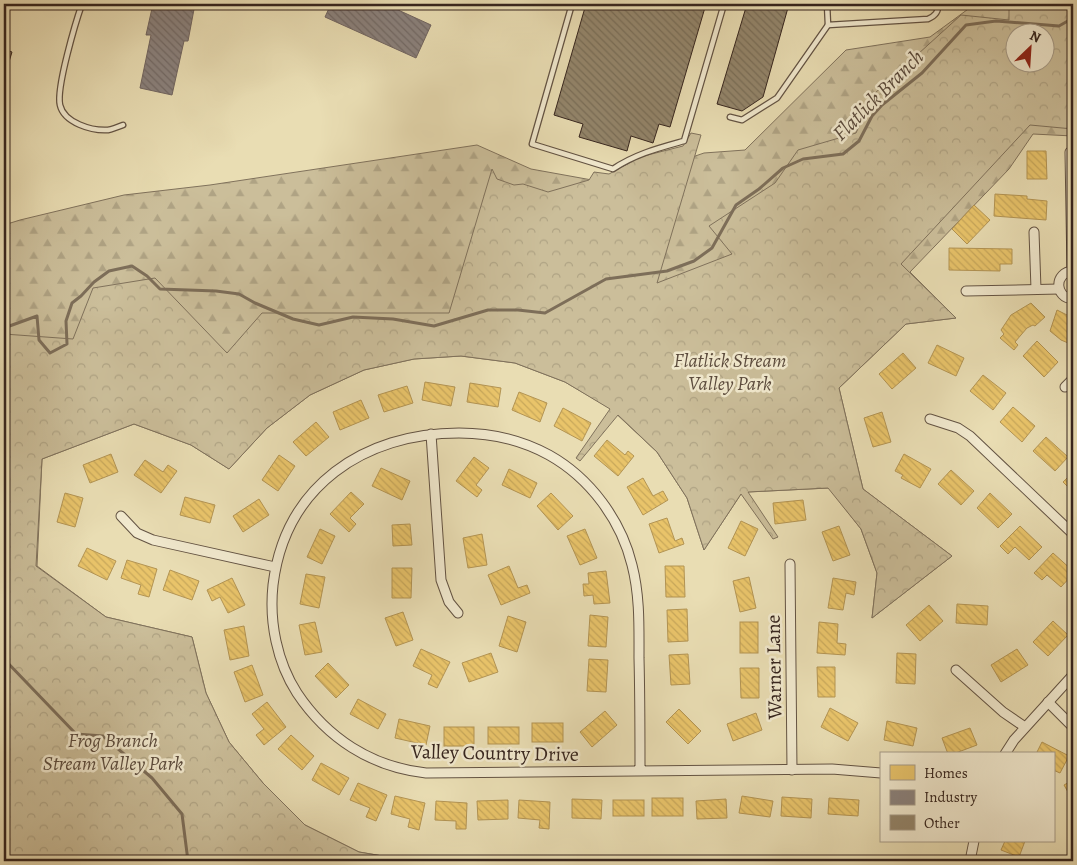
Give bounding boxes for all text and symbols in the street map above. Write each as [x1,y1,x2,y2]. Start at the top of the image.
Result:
north arrow [1004,22,1054,72]
text: N [1027,26,1044,47]
water label: Flatlick Branch [826,43,930,147]
park label: Flatlick Stream Valley Park [674,347,786,397]
street label: Warner Lane [760,614,788,721]
park label: Frog Branch Stream Valley Park [43,727,183,777]
street label: Valley Country Drive [410,738,579,768]
legend [880,752,1054,842]
text: Homes [924,763,968,783]
text: Industry [924,787,978,807]
text: Other [924,813,960,833]

